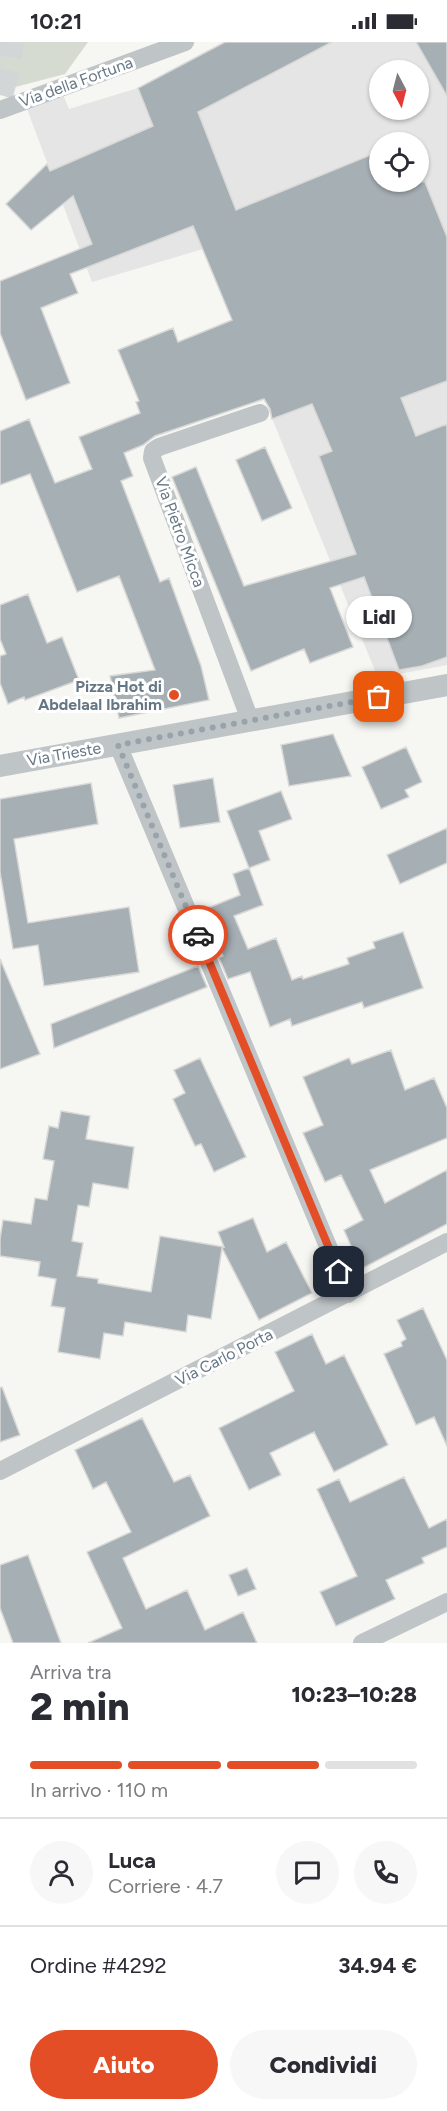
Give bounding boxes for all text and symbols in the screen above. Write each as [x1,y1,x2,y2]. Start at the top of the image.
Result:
text: 10:21 [30,8,82,35]
street label: Via della Fortuna [17,53,135,111]
north arrow [369,60,429,120]
map controls [369,60,429,192]
button: locate [369,132,429,192]
street label: Via Pietro Micca [151,474,209,590]
callout: Lidl [346,595,412,637]
text: Lidl [362,605,396,629]
pin [353,671,404,722]
place label: Pizza Hot di Abdelaal Ibrahim [38,677,162,714]
icon: bag [362,680,395,713]
marker: Pizza Hot di Abdelaal Ibrahim [167,688,181,702]
street label: Via Trieste [25,738,103,770]
courier [168,905,228,965]
icon: car [182,919,215,952]
pin [313,1246,364,1297]
icon: home [322,1255,355,1288]
street label: Via Carlo Porta [172,1324,276,1390]
text: Arriva tra [30,1660,112,1684]
text: 10:23–10:28 [292,1681,417,1708]
text: 2 min [30,1683,130,1730]
text: In arrivo · 110 m [30,1778,168,1802]
button: person [30,1841,93,1904]
button: chat [276,1841,339,1904]
button: phone [354,1841,417,1904]
text: Luca [108,1847,156,1874]
text: Corriere · 4.7 [108,1874,223,1898]
text: Ordine #4292 [30,1952,167,1979]
text: 34.94 € [338,1952,417,1979]
button: Aiuto [30,2030,218,2099]
button: Condividi [230,2030,417,2099]

